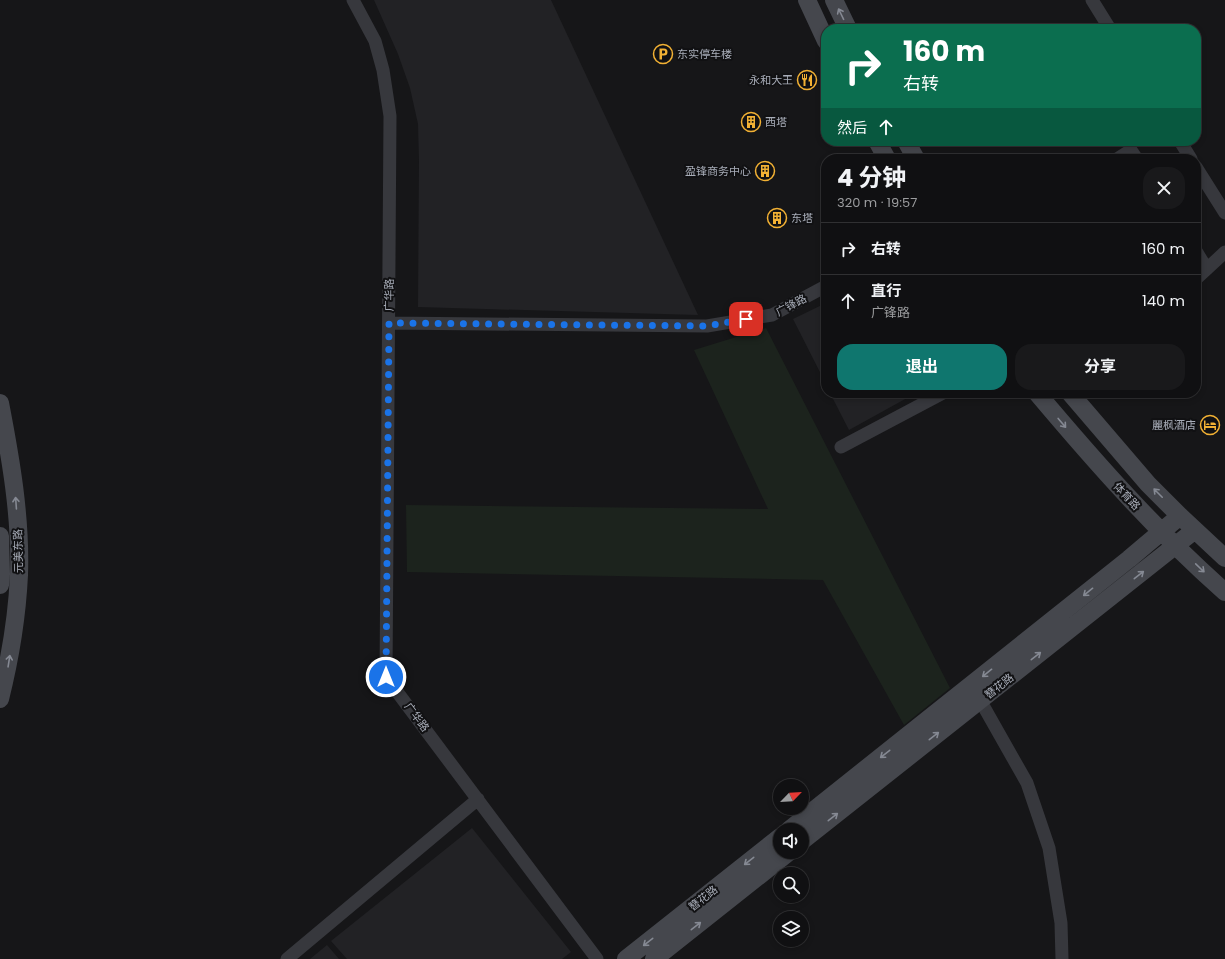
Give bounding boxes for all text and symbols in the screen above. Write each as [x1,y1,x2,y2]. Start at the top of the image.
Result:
one-way arrow [837,9,844,21]
text: 160 m [903,32,985,71]
icon: right [837,40,889,92]
parking icon: 东实停车楼 [652,43,674,65]
place label: 东实停车楼 [677,46,732,62]
restaurant icon: 永和大王 [796,69,818,91]
text: 右转 [903,71,939,96]
place label: 永和大王 [749,72,793,88]
building icon: 西塔 [740,111,762,133]
place label: 西塔 [765,114,787,130]
icon: ahead [875,116,897,138]
text: 然后 [837,117,867,138]
building icon: 盈锋商务中心 [754,160,776,182]
text: 4 分钟 [837,161,906,194]
place label: 盈锋商务中心 [685,163,751,179]
button: close [1143,167,1185,209]
text: 320 m · 19:57 [837,193,917,212]
building icon: 东塔 [766,207,788,229]
place label: 东塔 [791,210,813,226]
icon: right [837,238,859,260]
text: 右转 [871,238,901,259]
text: 160 m [1142,238,1185,259]
street label: 广华路 [381,279,397,312]
text: 直行 [871,280,901,301]
street label: 广锋路 [773,290,809,320]
icon: ahead [837,290,859,312]
text: 140 m [1142,290,1185,311]
pin [729,302,763,336]
text: 广锋路 [871,303,910,322]
icon: arrive [735,308,757,330]
button: 退出 [837,344,1007,390]
button: 分享 [1015,344,1185,390]
hotel icon: 麗枫酒店 [1199,414,1221,436]
place label: 麗枫酒店 [1152,417,1196,433]
one-way arrow [1058,418,1067,428]
street label: 体育路 [1110,478,1144,514]
one-way arrow [1153,488,1163,498]
one-way arrow [12,497,19,510]
street label: 元美东路 [10,529,26,573]
one-way arrow [1195,563,1205,573]
one-way arrow [1133,571,1144,580]
one-way arrow [1082,587,1093,596]
one-way arrow [1031,651,1042,660]
one-way arrow [5,655,13,668]
position arrow [365,656,407,698]
one-way arrow [981,669,992,677]
street label: 簪花路 [981,670,1017,702]
street label: 广华路 [401,699,433,735]
one-way arrow [929,732,940,741]
one-way arrow [879,750,890,758]
north arrow [773,779,809,815]
map controls [773,779,809,947]
one-way arrow [827,813,838,822]
button: sound [773,823,809,859]
one-way arrow [744,857,755,866]
button: search [773,867,809,903]
street label: 簪花路 [685,882,721,914]
button: layers [773,911,809,947]
one-way arrow [690,922,701,930]
one-way arrow [642,938,653,947]

